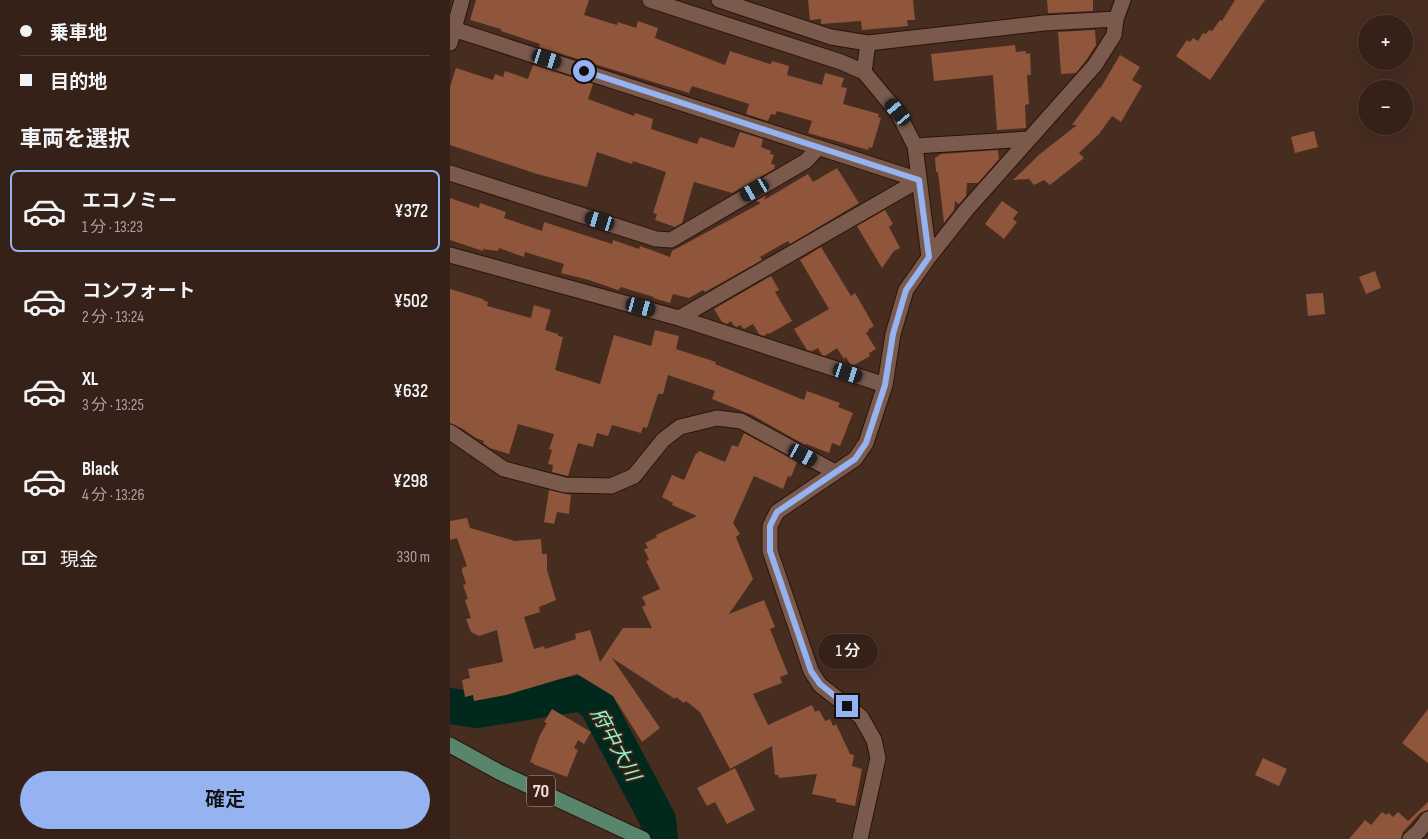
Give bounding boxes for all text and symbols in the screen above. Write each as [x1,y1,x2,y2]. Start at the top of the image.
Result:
map controls [1358,15,1413,135]
button: + [1358,15,1413,70]
text: 乗車地 [50,22,107,45]
car [530,47,563,71]
route start [573,60,595,82]
text: 目的地 [50,71,107,94]
button: − [1358,80,1413,135]
car [882,96,913,128]
text: 車両を選択 [20,126,130,153]
car [738,176,771,204]
icon: car [22,189,67,234]
text: エコノミー [82,190,177,213]
text: ¥372 [394,200,428,223]
car [583,209,616,233]
text: 1 分 · 13:23 [82,218,143,237]
icon: car [22,279,67,324]
text: コンフォート [82,280,195,303]
text: ¥502 [393,290,428,313]
car [624,296,657,318]
text: 2 分 · 13:24 [82,308,144,327]
car [831,361,864,385]
text: XL [82,368,98,391]
icon: car [22,369,67,414]
text: ¥632 [393,380,428,403]
text: 3 分 · 13:25 [82,396,144,415]
car [786,441,819,469]
text: Black [82,458,119,481]
icon: car [22,459,67,504]
text: ¥298 [393,470,428,493]
text: 4 分 · 13:26 [82,486,144,505]
icon: cash [20,544,48,572]
text: 330 m [397,548,430,567]
text: 現金 [60,549,98,572]
callout: 1 分 [817,634,877,668]
text: 1 分 [836,642,860,661]
route end [836,695,858,717]
water label: 府中大川 [585,704,646,787]
button: 確定 [20,771,430,829]
road number: 70 [527,776,555,806]

